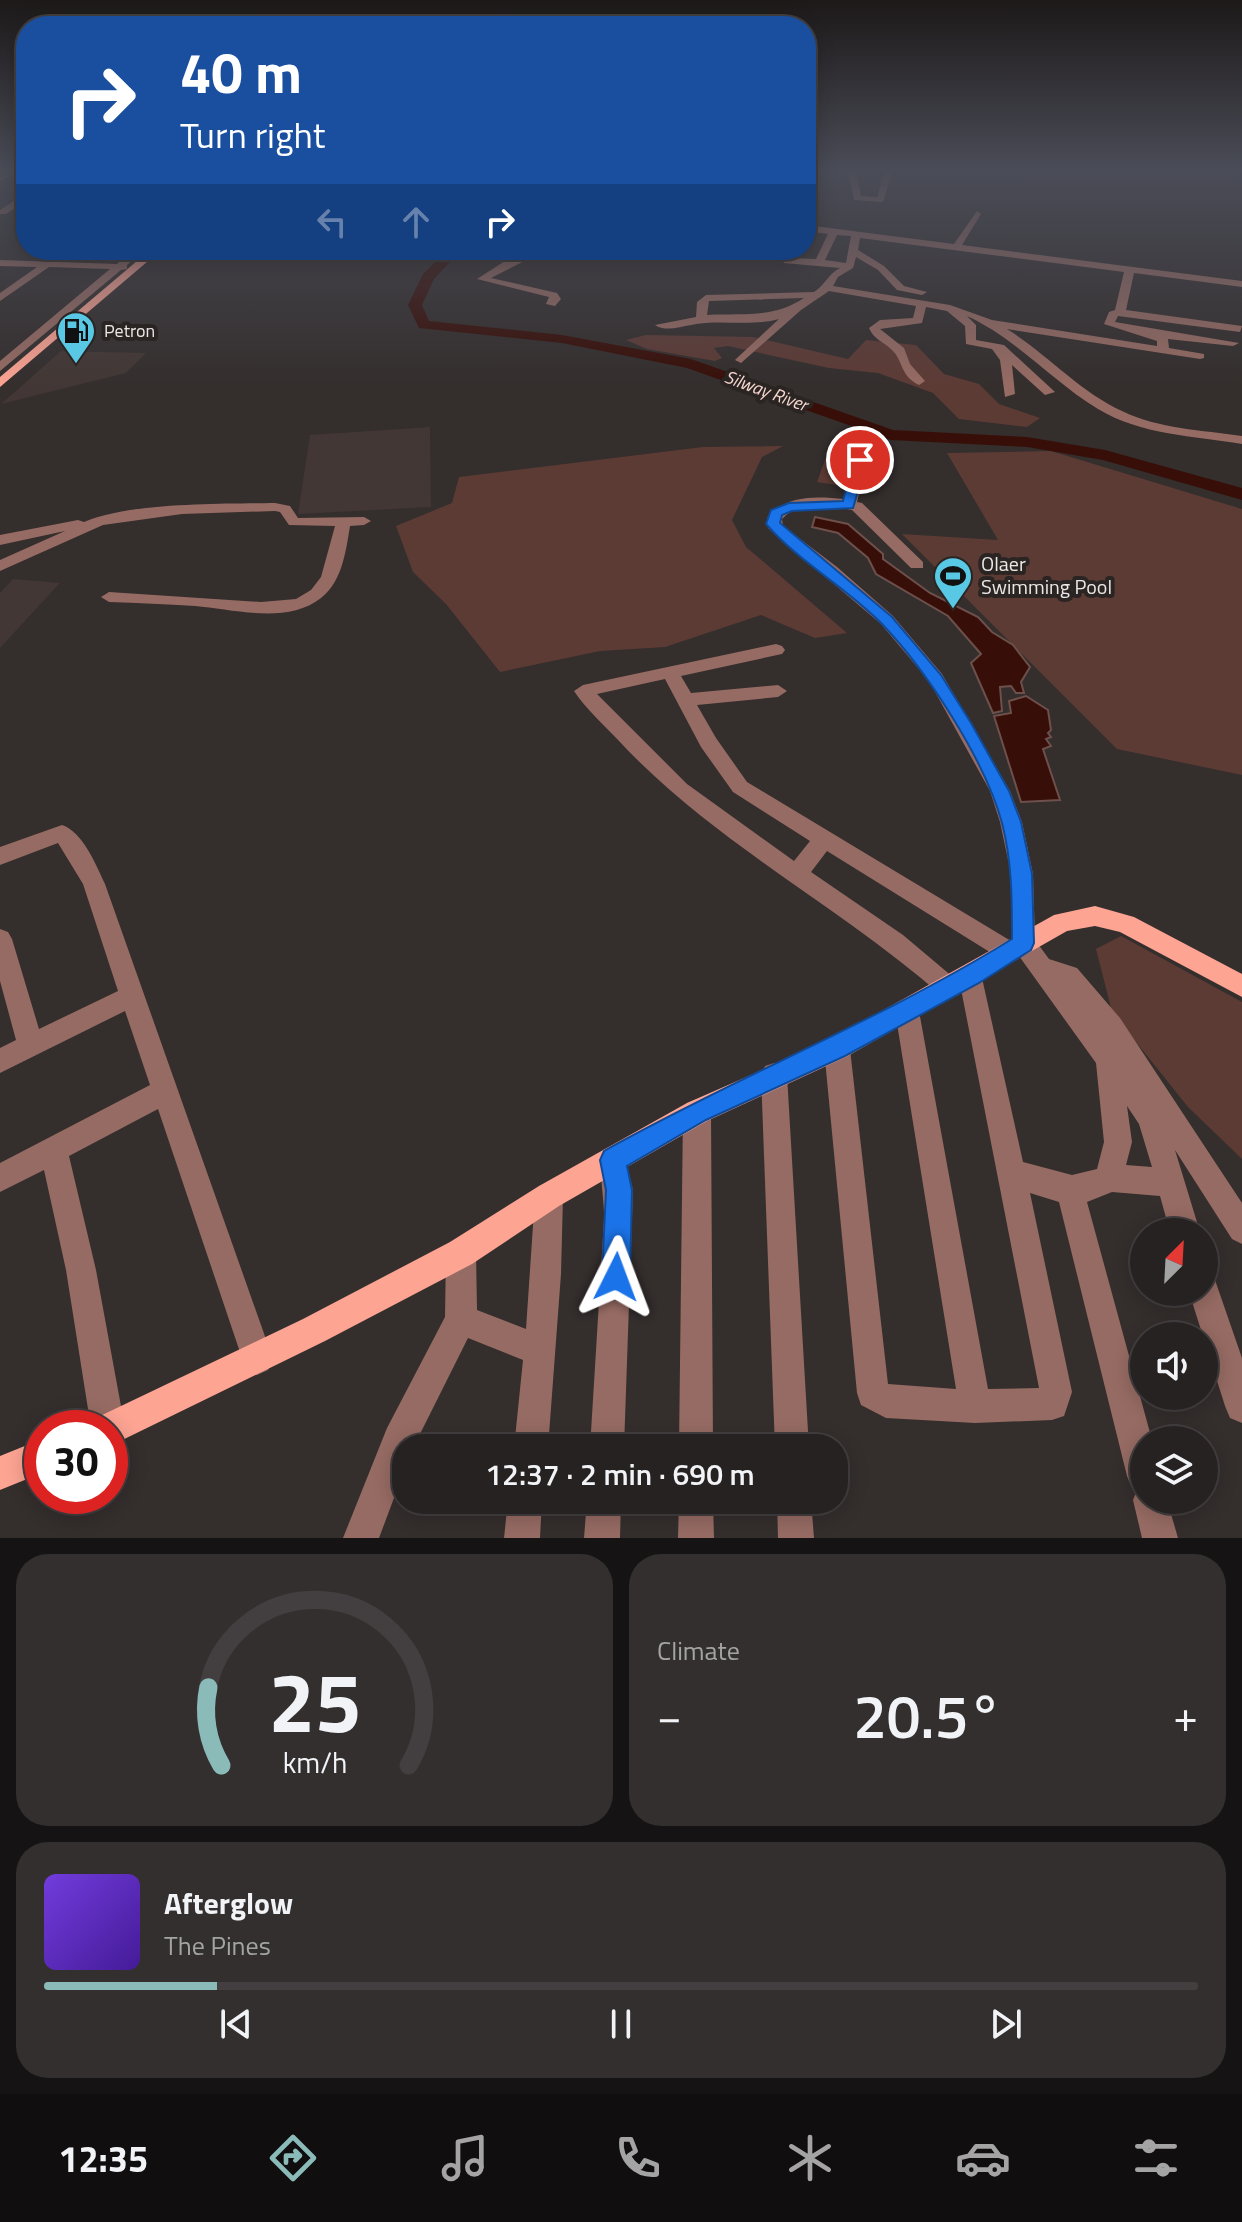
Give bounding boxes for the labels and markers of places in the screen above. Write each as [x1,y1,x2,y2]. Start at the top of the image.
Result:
fuel station icon: Petron [55,310,97,365]
place label: Petron [104,317,155,344]
pin [826,426,894,494]
place label: Olaer Swimming Pool [981,548,1112,602]
sports icon: Olaer Swimming Pool [932,555,974,610]

